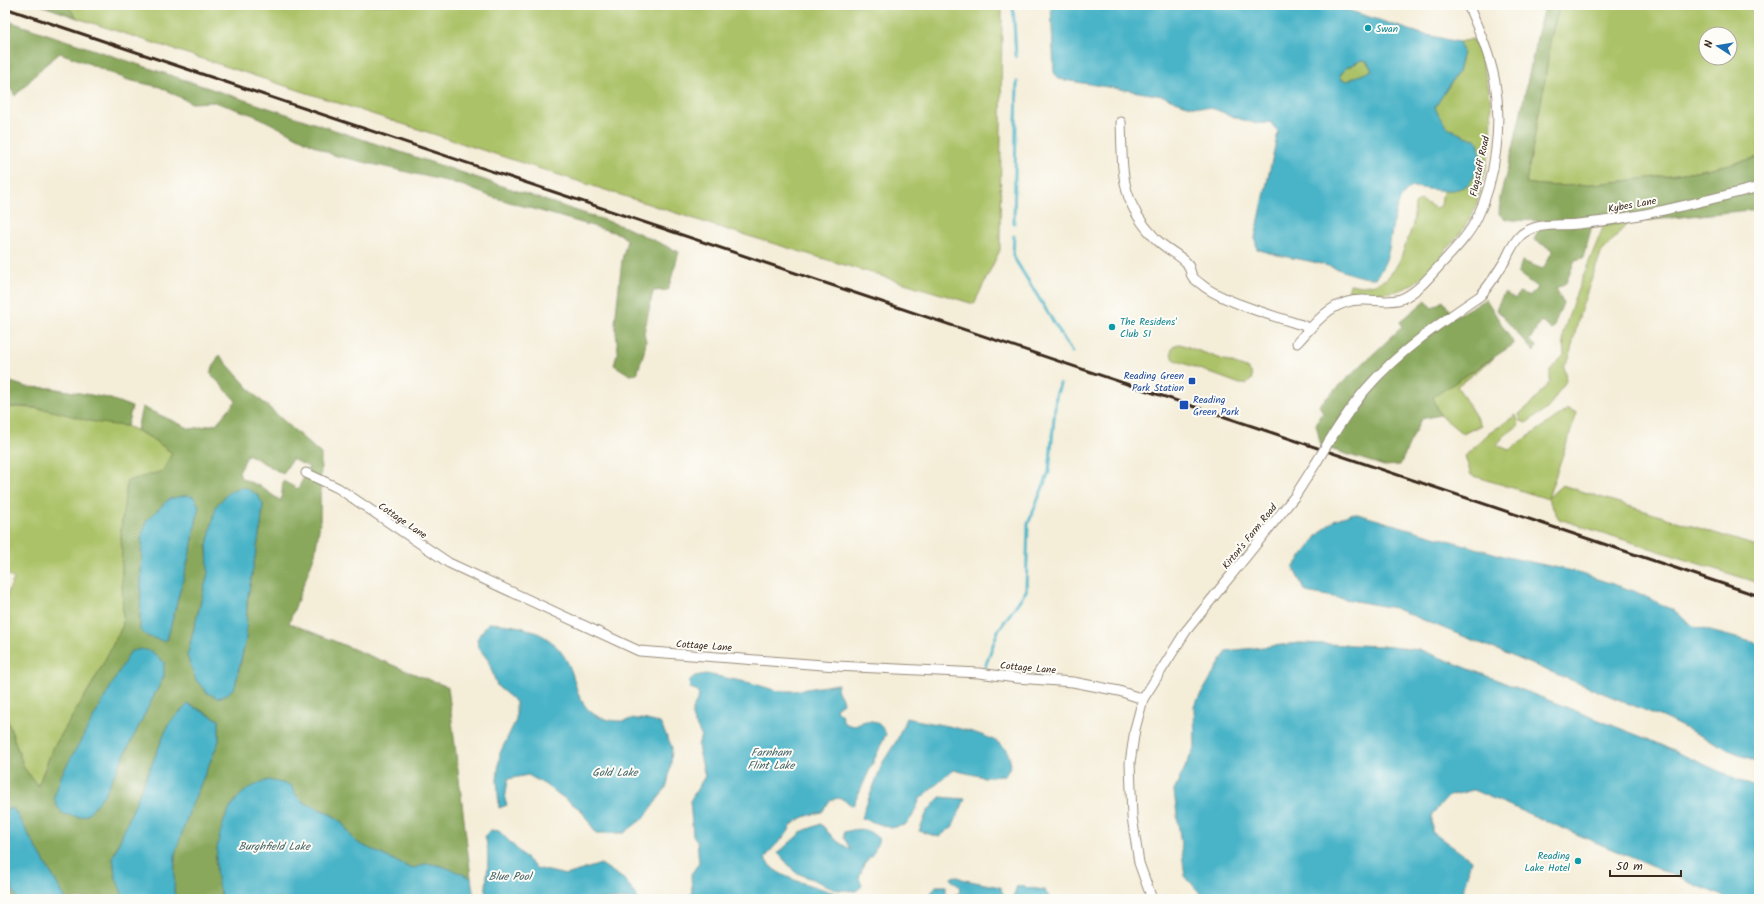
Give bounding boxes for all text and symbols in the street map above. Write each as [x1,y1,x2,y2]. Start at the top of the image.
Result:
place label: Swan [1376,21,1398,37]
marker: Swan [1363,23,1373,33]
north arrow [1698,26,1738,66]
text: N [1700,39,1719,49]
street label: Flagstaff Road [1466,133,1494,198]
street label: Kybes Lane [1607,193,1658,217]
place label: The Residens' Club 51 [1120,314,1177,342]
marker: The Residens' Club 51 [1107,322,1117,332]
place label: Reading Green Park Station [1124,368,1184,396]
marker: Reading Green Park Station [1187,376,1197,386]
place label: Reading Green Park [1193,392,1239,420]
marker: Reading Green Park [1178,399,1190,411]
street label: Cottage Lane [375,498,431,543]
street label: Kirton's Farm Road [1218,500,1282,573]
street label: Cottage Lane [675,636,733,656]
street label: Cottage Lane [999,658,1057,678]
water label: Farnham Flint Lake [748,744,795,775]
water label: Gold Lake [592,764,639,782]
water label: Burghfield Lake [238,838,311,856]
place label: Reading Lake Hotel [1525,848,1571,876]
scale bar [1610,852,1681,878]
marker: Reading Lake Hotel [1573,856,1583,866]
text: 50 m [1616,857,1643,876]
water label: Blue Pool [489,868,534,886]

